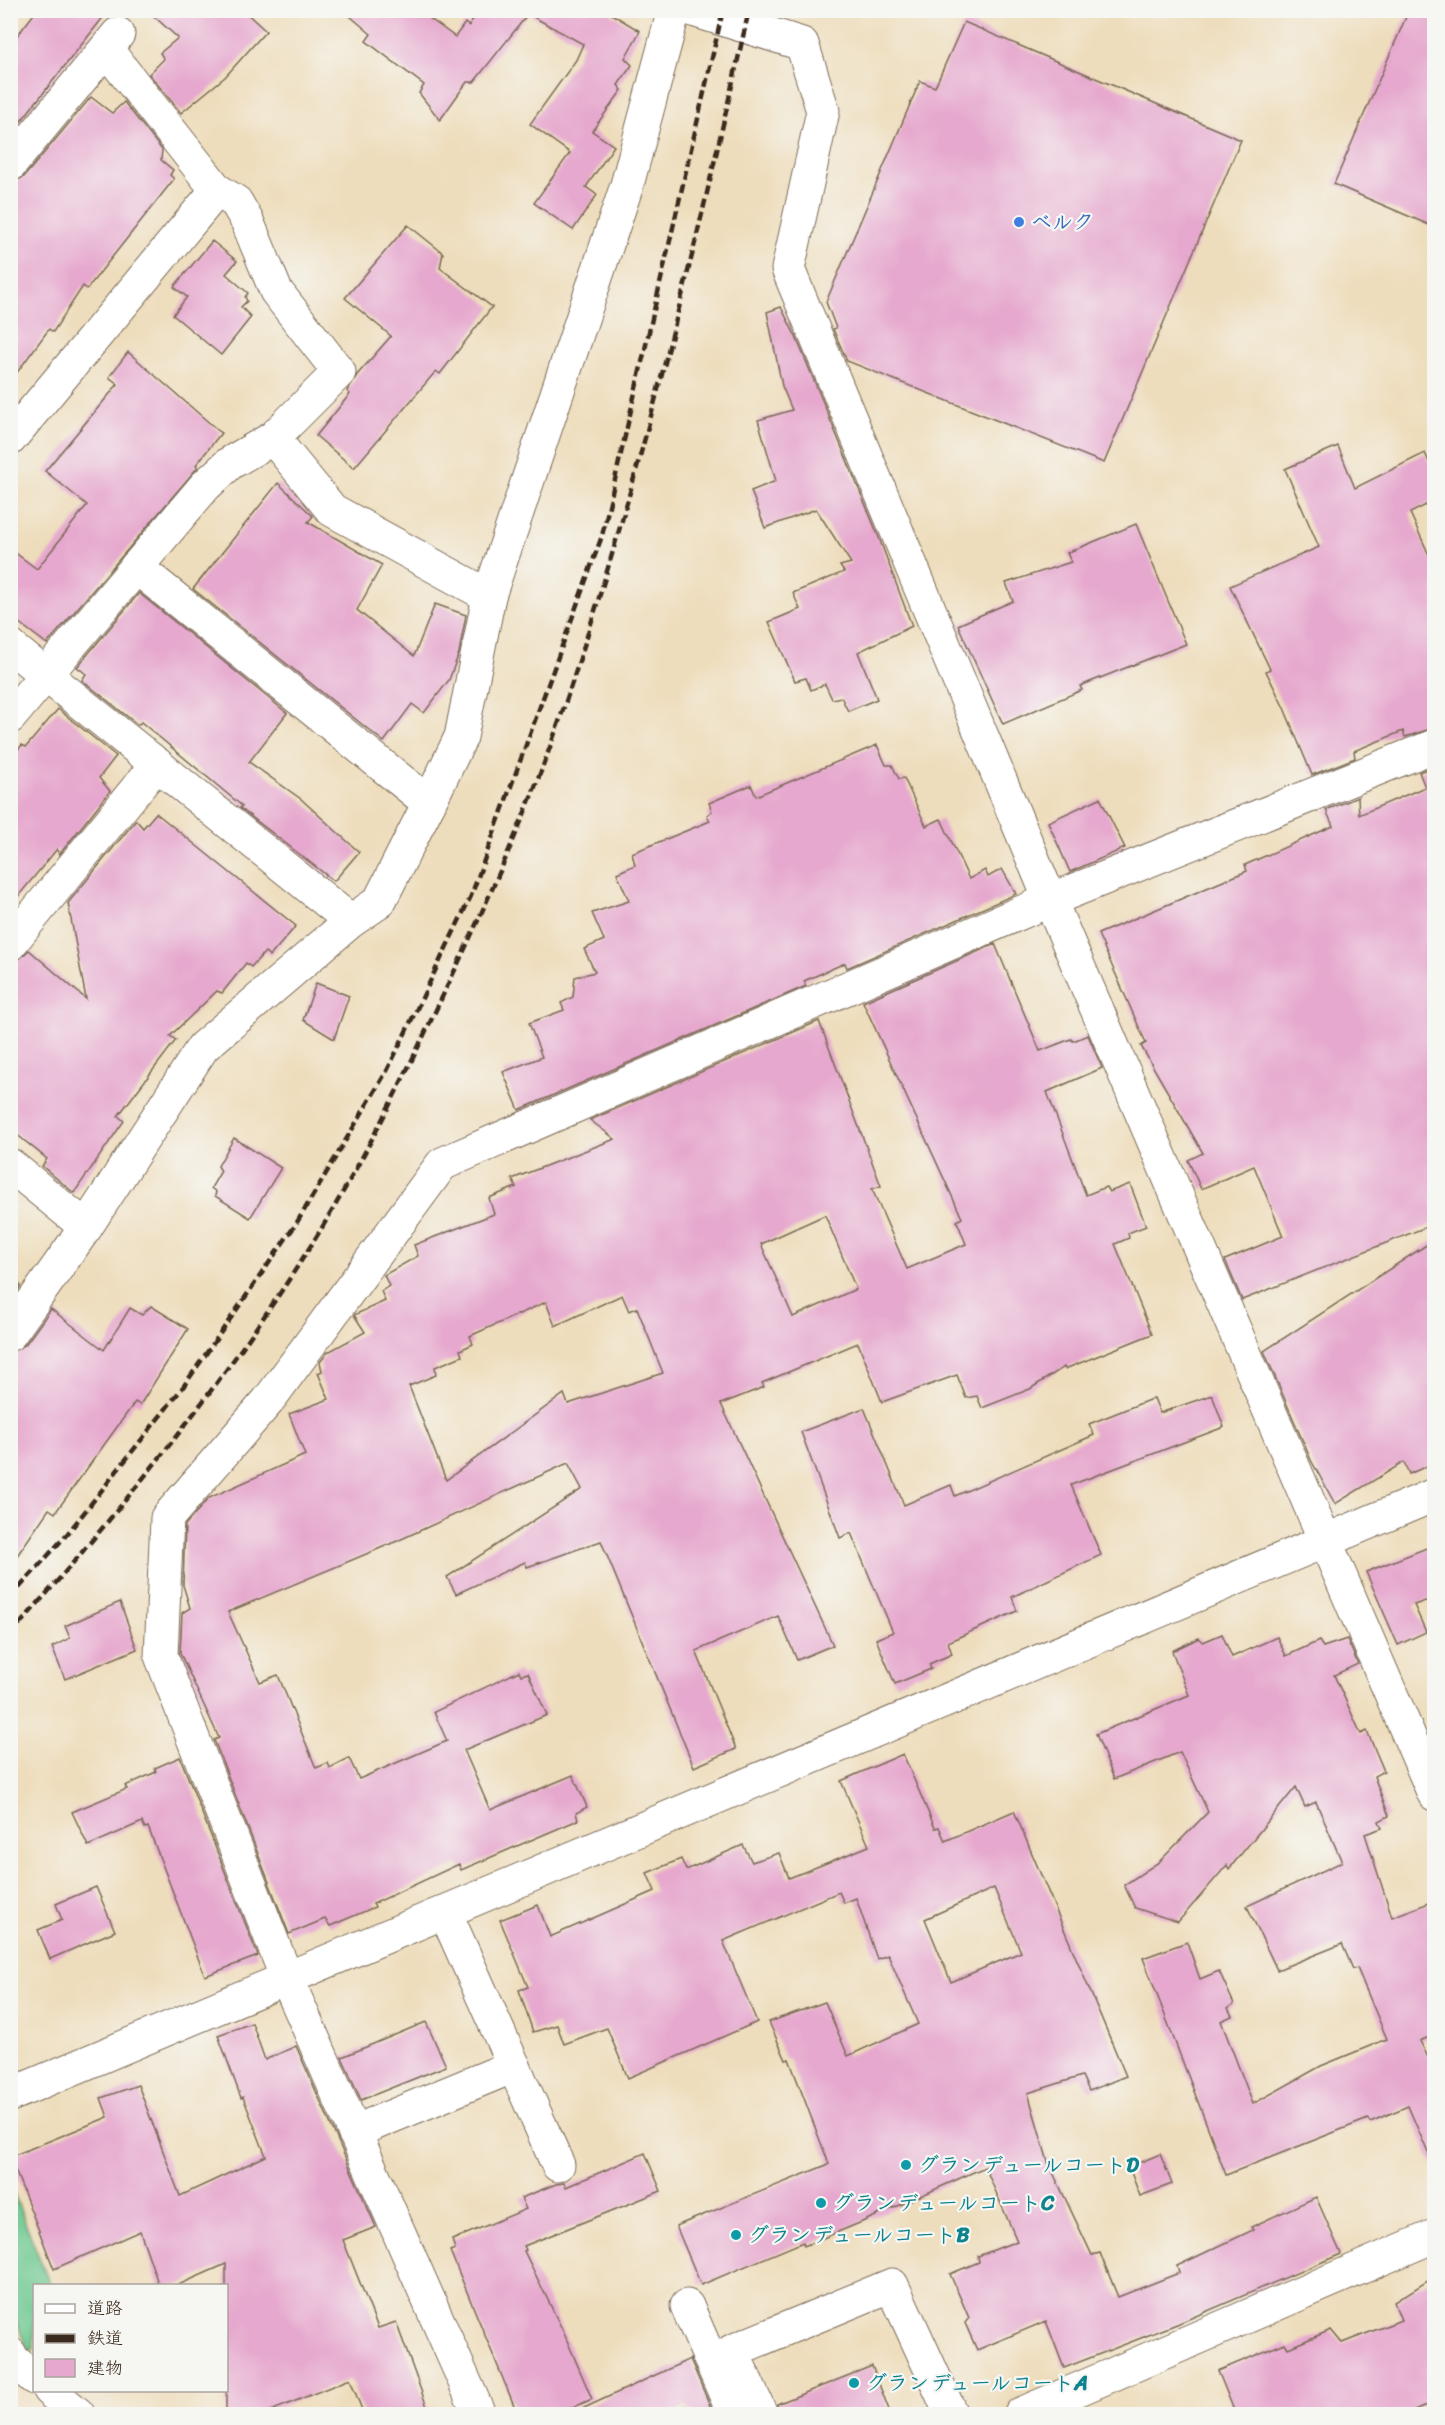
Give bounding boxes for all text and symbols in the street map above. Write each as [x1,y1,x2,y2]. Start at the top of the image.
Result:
place label: ベルク [1031,203,1094,241]
marker: ベルク [1012,215,1026,229]
place label: グランデュールコートD [918,2146,1139,2184]
marker: グランデュールコートD [899,2158,913,2172]
place label: グランデュールコートC [833,2184,1055,2222]
marker: グランデュールコートC [814,2196,828,2210]
place label: グランデュールコートB [748,2216,970,2254]
marker: グランデュールコートB [729,2228,743,2242]
legend [33,2284,228,2392]
text: 道路 [87,2292,123,2324]
text: 鉄道 [87,2322,123,2354]
text: 建物 [87,2352,123,2384]
place label: グランデュールコートA [866,2364,1088,2402]
marker: グランデュールコートA [847,2376,861,2390]

